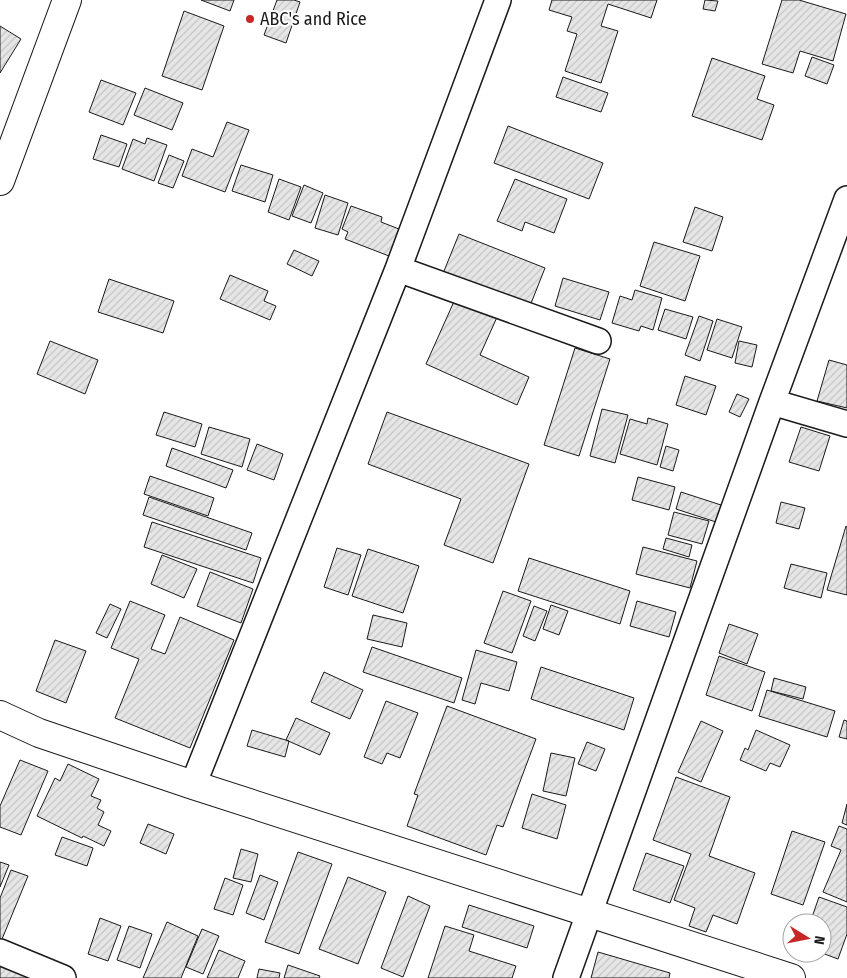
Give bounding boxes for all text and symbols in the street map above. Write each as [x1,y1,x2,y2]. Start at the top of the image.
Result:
place label: ABC's and Rice [260,8,367,30]
marker: ABC's and Rice [244,13,256,25]
north arrow [782,913,832,963]
text: N [810,935,828,946]

